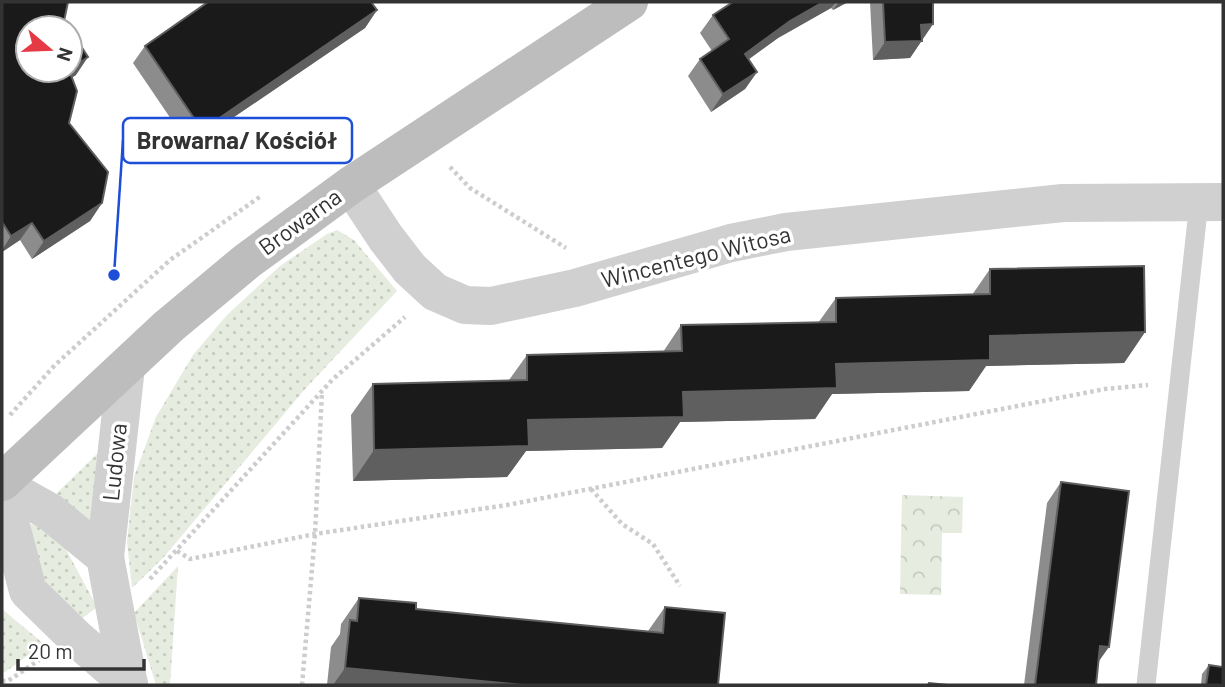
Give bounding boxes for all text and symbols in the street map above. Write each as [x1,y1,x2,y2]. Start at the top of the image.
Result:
north arrow [14,14,84,84]
text: N [53,45,78,64]
callout: Browarna/ Kościół [123,118,352,163]
text: Browarna/ Kościół [137,125,338,154]
street label: Browarna [253,182,346,261]
street label: Wincentego Witosa [598,219,793,293]
street label: Ludowa [96,422,132,502]
scale bar [18,628,144,672]
text: 20 m [28,638,73,663]

